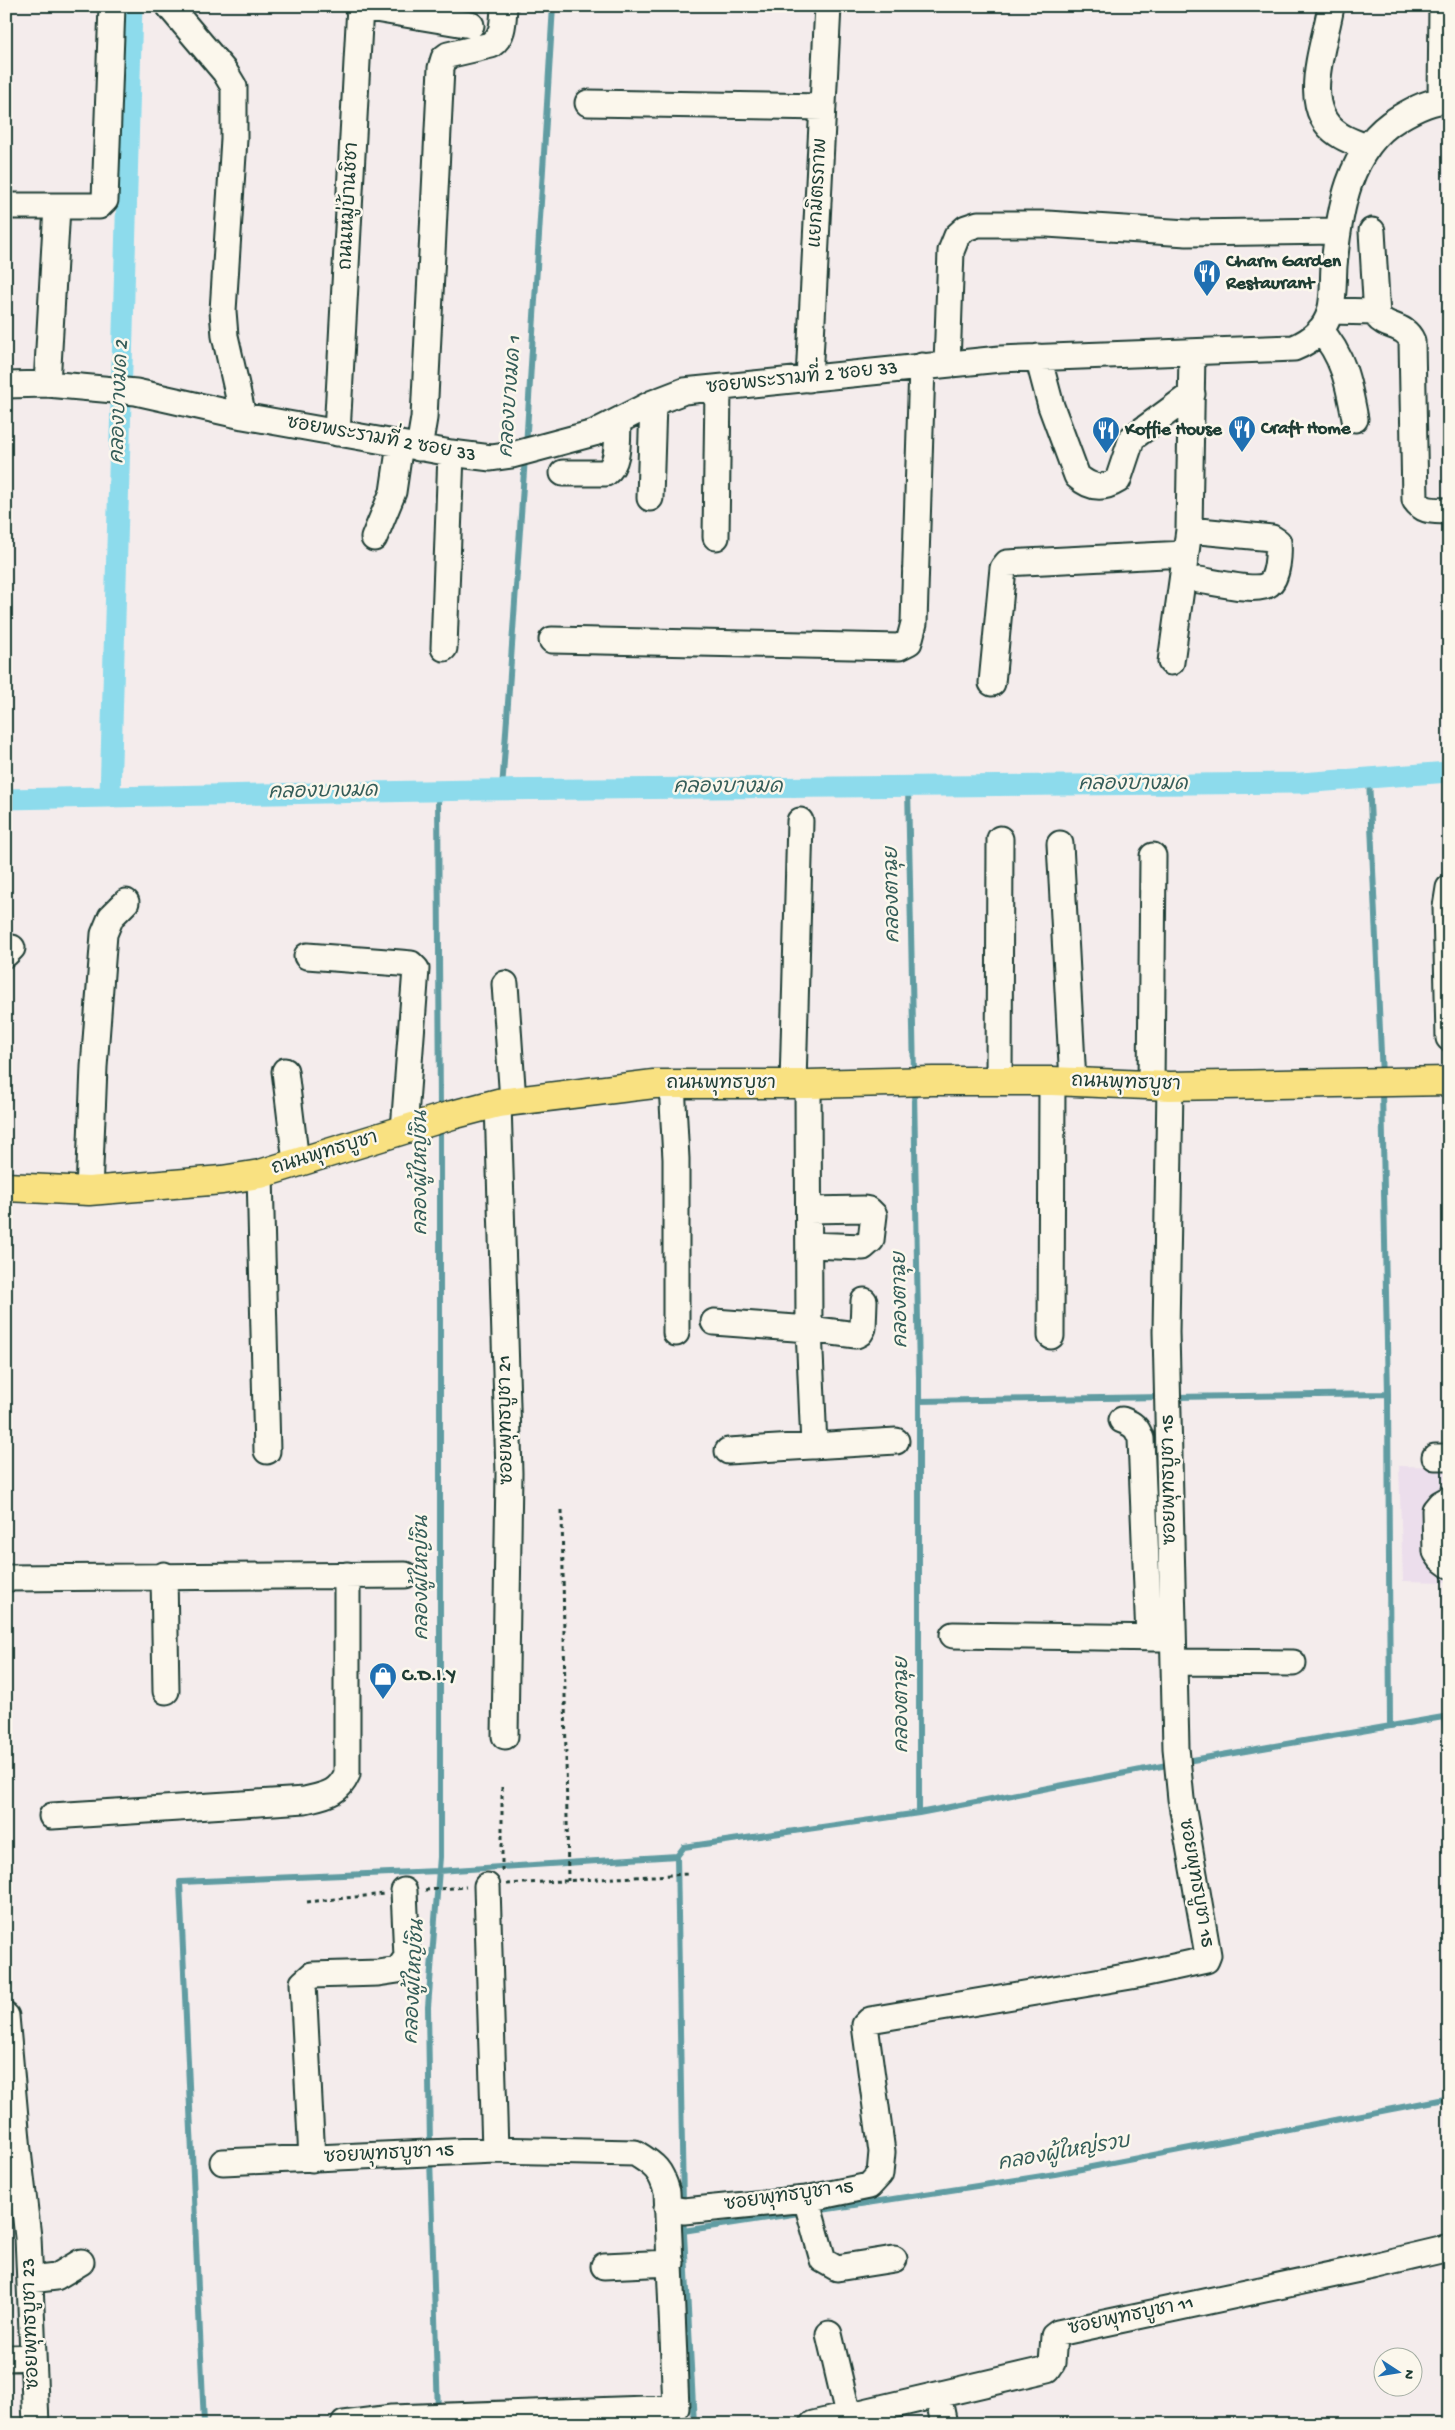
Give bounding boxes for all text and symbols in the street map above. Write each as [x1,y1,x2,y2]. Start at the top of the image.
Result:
street label: แยกมิตรภาพ [803,137,833,249]
street label: ถนนหมู่บ้านชิชา [332,141,365,271]
place label: Charm Garden Restaurant [1225,251,1342,296]
restaurant icon: Charm Garden Restaurant [1192,258,1222,297]
water label: คลองบางมด 1 [496,335,528,459]
water label: คลองบางมด 2 [107,339,135,464]
street label: ซอยพระรามที่ 2 ซอย 33 [704,349,899,400]
street label: ซอยพระรามที่ 2 ซอย 33 [284,403,479,468]
restaurant icon: Craft Home [1227,414,1257,453]
restaurant icon: Koffie House [1091,415,1121,454]
place label: Craft Home [1260,418,1352,441]
place label: Koffie House [1124,419,1223,442]
water label: คลองบางมด [1078,774,1189,797]
water label: คลองบางมด [673,777,784,800]
water label: คลองบางมด [268,781,379,805]
water label: คลองตาฉุย [882,845,906,943]
street label: ถนนพุทธบูชา [1071,1071,1181,1097]
street label: ถนนพุทธบูชา [666,1073,776,1096]
water label: คลองผู้ใหญ่ชิน [406,1109,434,1235]
street label: ถนนพุทธบูชา [269,1127,381,1181]
water label: คลองตาฉุย [890,1250,914,1348]
street label: ซอยพุทธบูชา 21 [494,1355,520,1485]
street label: ซอยพุทธบูชา 15 [1157,1415,1183,1545]
water label: คลองผู้ใหญ่ชิน [407,1514,435,1640]
water label: คลองตาฉุย [892,1655,915,1753]
shop icon: C.D.I.Y [368,1661,398,1700]
place label: C.D.I.Y [401,1665,456,1688]
street label: ซอยพุทธบูชา 15 [1172,1817,1218,1949]
water label: คลองผู้ใหญ่ชิน [396,1917,431,2045]
water label: คลองผู้ใหญ่รวบ [996,2126,1133,2177]
street label: ซอยพุทธบูชา 15 [323,2140,455,2170]
street label: ซอยพุทธบูชา 15 [723,2177,855,2217]
street label: ซอยพุทธบูชา 23 [18,2258,46,2390]
street label: ซอยพุทธบูชา 11 [1066,2292,1196,2342]
north arrow [1372,2348,1422,2398]
text: N [1399,2368,1418,2380]

